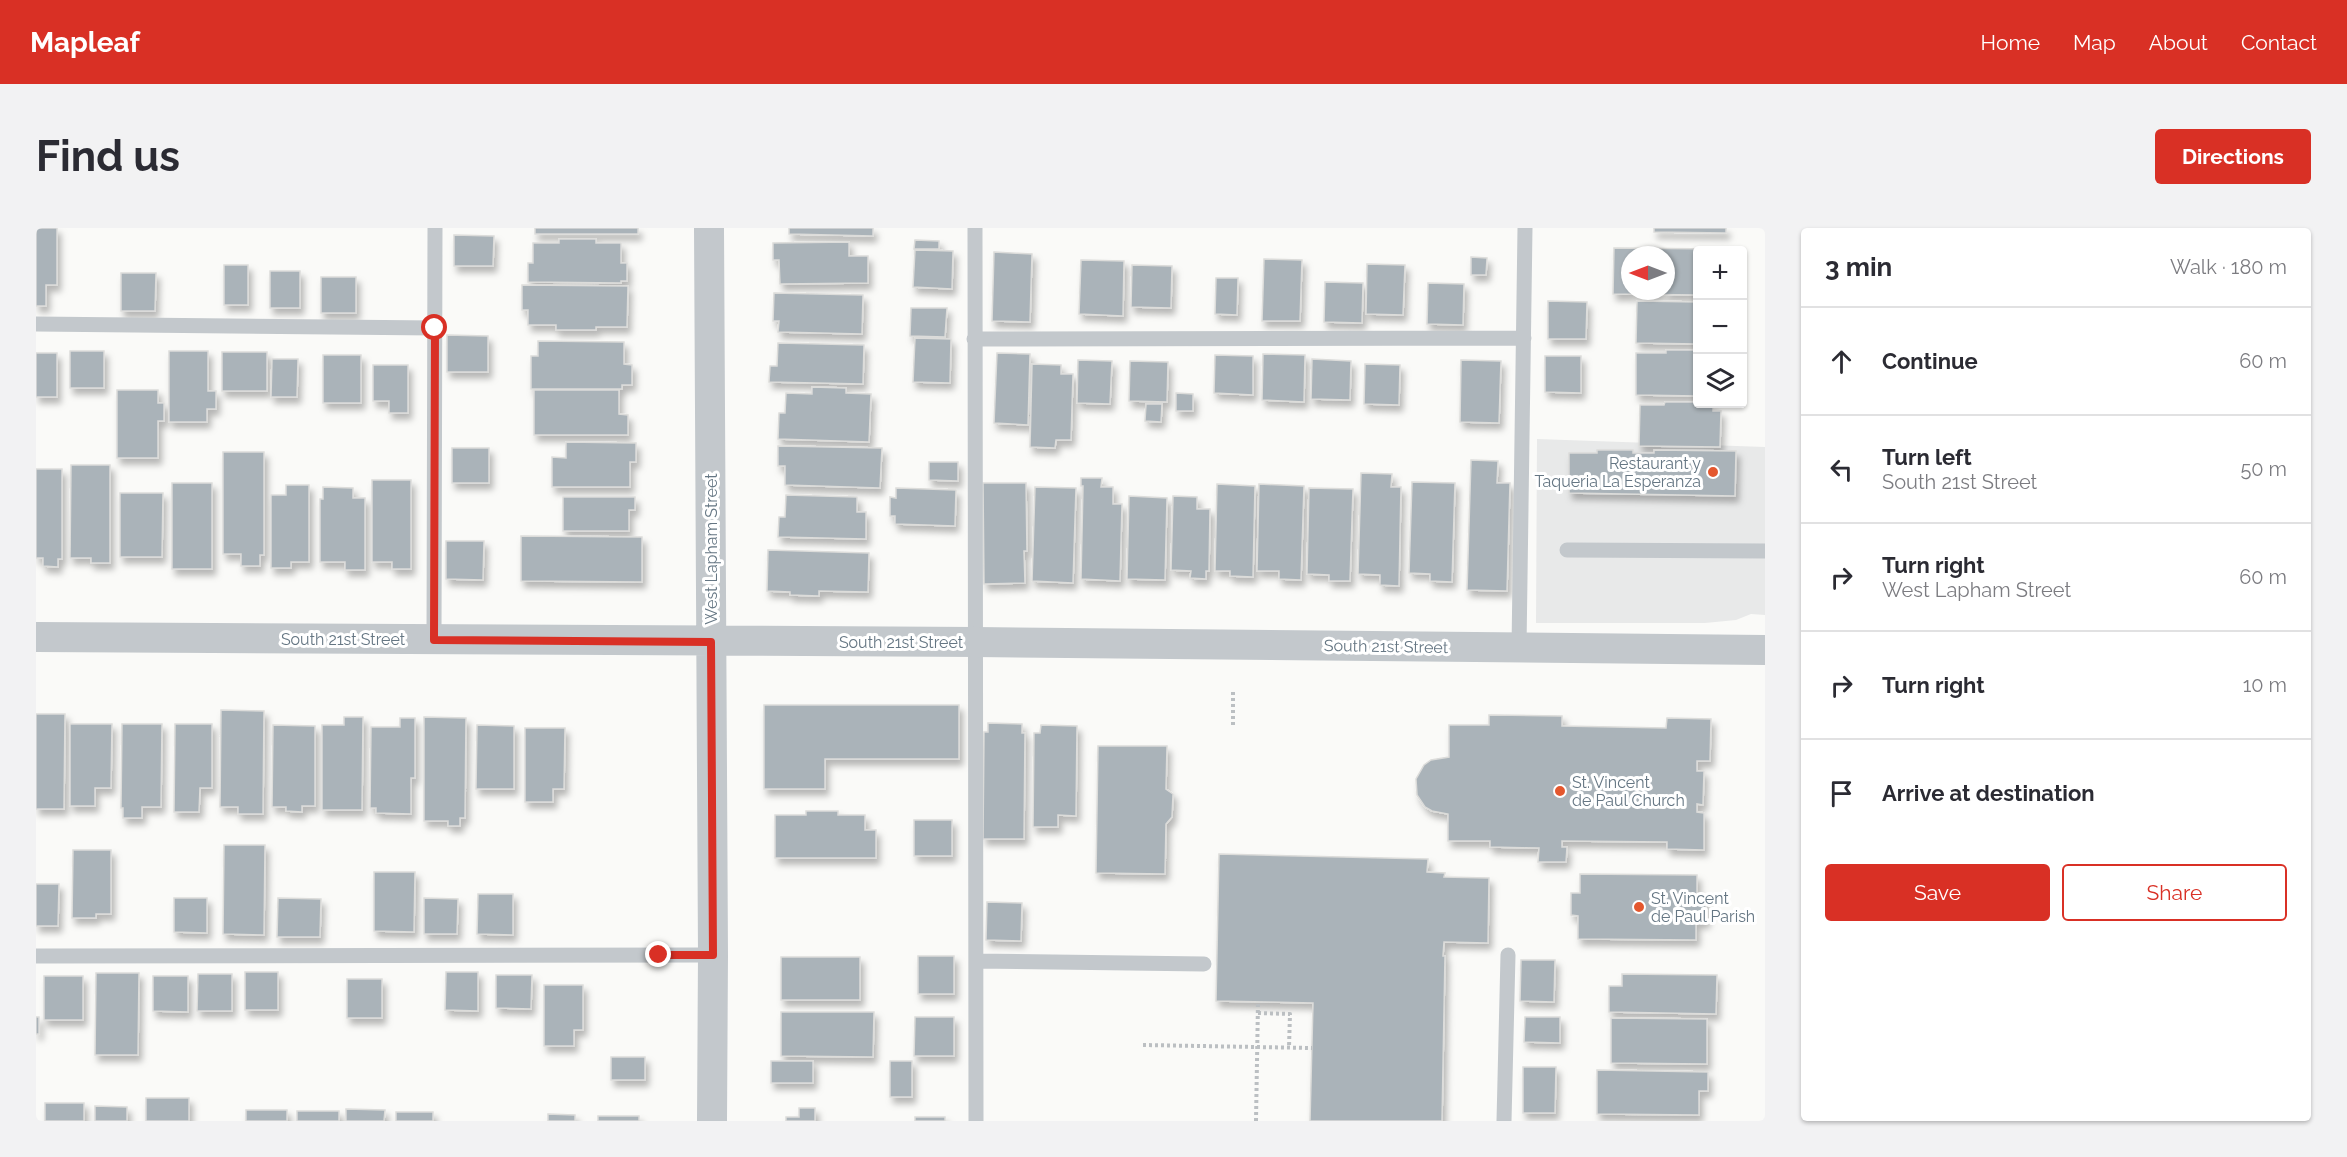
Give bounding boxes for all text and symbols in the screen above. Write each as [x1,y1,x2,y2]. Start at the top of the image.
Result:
text: Mapleaf [30,26,140,59]
text: Home [1981,30,2040,55]
text: Map [2073,30,2116,55]
text: About [2149,30,2208,55]
text: Contact [2241,30,2317,55]
button: Directions [2155,129,2311,184]
text: Find us [36,132,180,181]
north arrow [1621,246,1675,300]
map controls [1693,246,1747,408]
button: + [1693,246,1747,300]
text: 3 min [1825,252,1892,282]
text: Walk · 180 m [2170,255,2287,279]
button: − [1693,300,1747,354]
route start [421,314,447,340]
icon: ahead [1825,345,1858,378]
text: Continue [1882,348,1978,374]
text: 60 m [2239,349,2287,373]
button: layers [1693,354,1747,408]
text: Turn left [1882,444,1972,470]
icon: left [1825,453,1858,486]
place label: Restaurant y Taqueria La Esperanza [1534,454,1701,491]
text: 50 m [2240,457,2287,481]
marker: Restaurant y Taqueria La Esperanza [1706,465,1720,479]
text: South 21st Street [1882,470,2037,494]
street label: West Lapham Street [702,473,721,625]
text: Turn right [1882,552,1985,578]
icon: right [1825,561,1858,594]
text: 60 m [2239,565,2287,589]
text: West Lapham Street [1882,578,2071,602]
street label: South 21st Street [281,630,406,649]
street label: South 21st Street [839,633,964,652]
street label: South 21st Street [1324,636,1449,657]
icon: right [1825,669,1858,702]
text: Turn right [1882,672,1985,698]
text: 10 m [2243,673,2287,697]
place label: St. Vincent de Paul Church [1572,773,1685,810]
icon: arrive [1825,777,1858,810]
text: Arrive at destination [1882,780,2095,806]
marker: St. Vincent de Paul Church [1553,784,1567,798]
button: Save [1825,864,2050,921]
button: Share [2062,864,2287,921]
place label: St. Vincent de Paul Parish [1651,889,1755,926]
marker: St. Vincent de Paul Parish [1632,900,1646,914]
route end [645,941,671,967]

